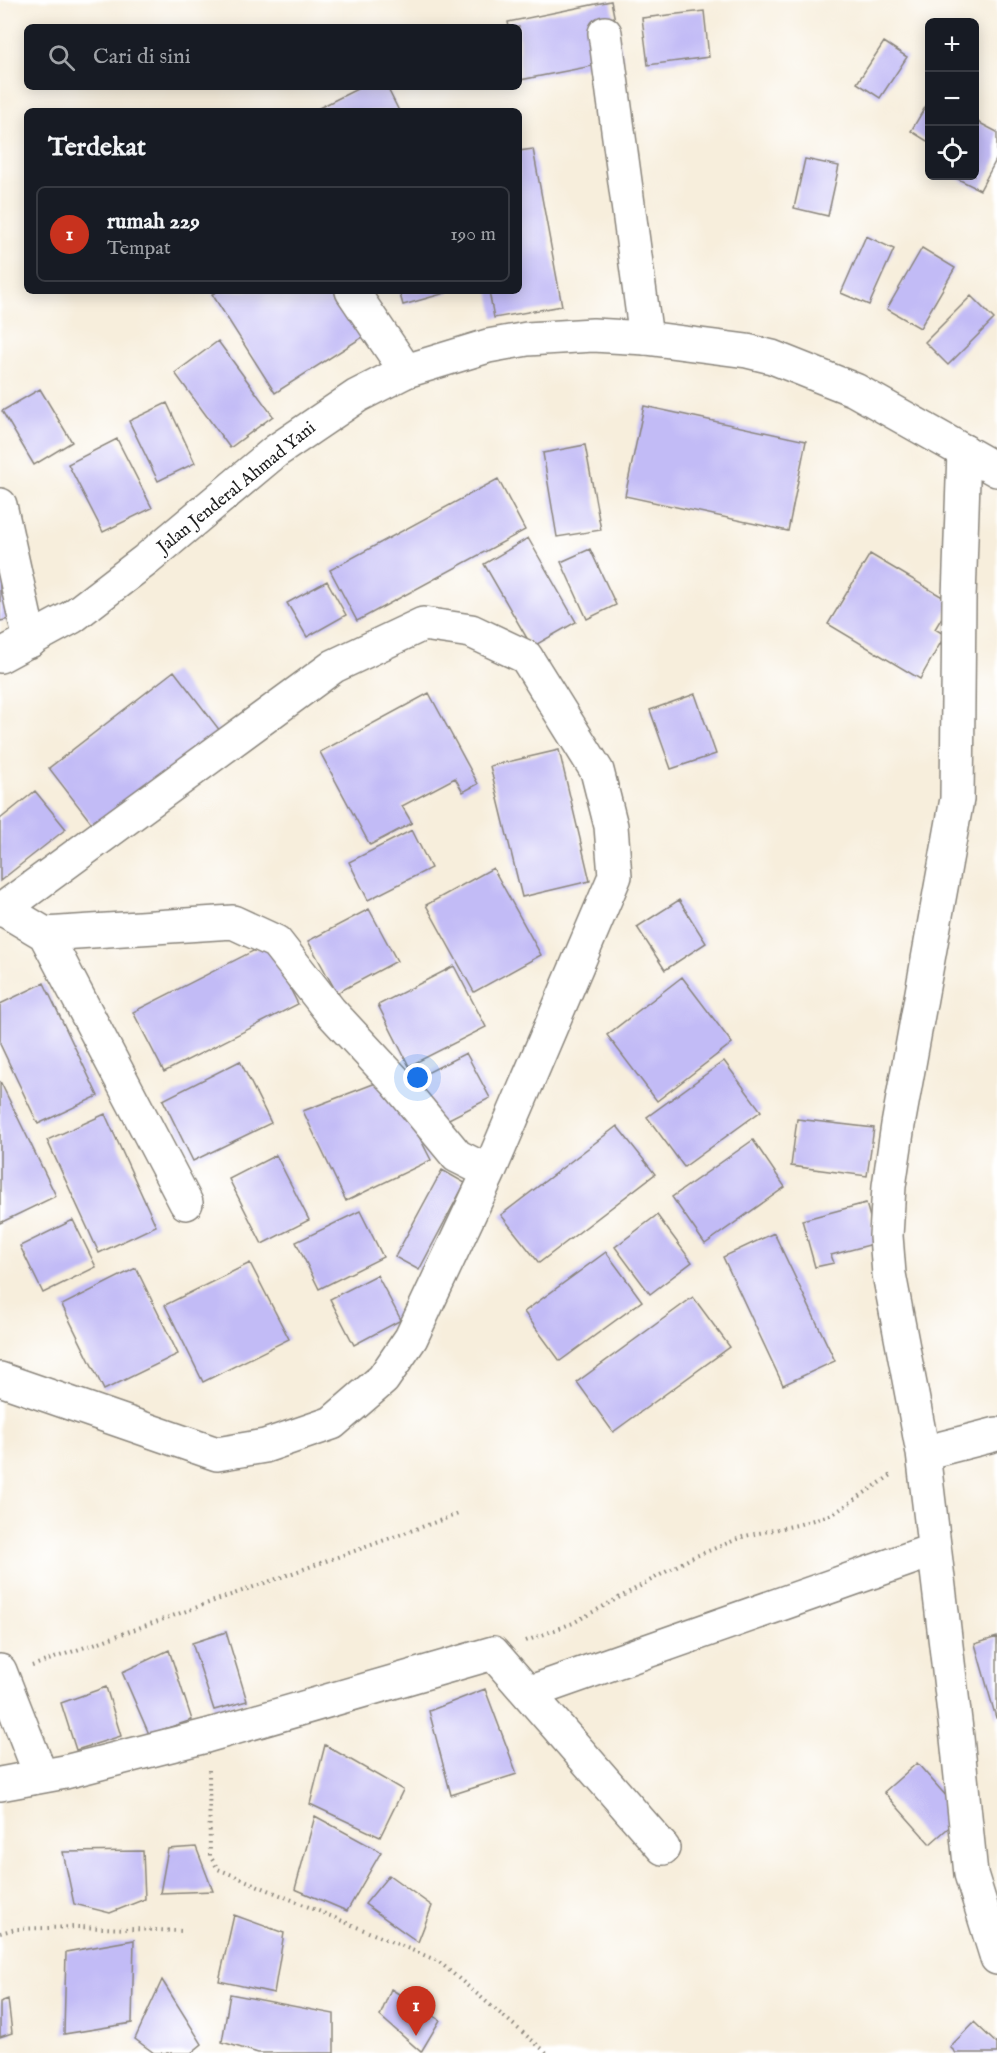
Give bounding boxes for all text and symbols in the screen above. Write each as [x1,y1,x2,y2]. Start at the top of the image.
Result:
map controls [925,18,979,180]
button: + [925,18,979,72]
search box [24,24,522,90]
icon: search [45,41,78,74]
text: Cari di sini [93,43,191,71]
button: − [925,72,979,126]
button: locate [925,126,979,180]
text: Terdekat [48,131,146,164]
text: rumah 229 [107,208,200,236]
text: 1 [66,222,73,247]
text: 190 m [450,222,496,247]
text: Tempat [107,236,171,261]
street label: Jalan Jenderal Ahmad Yani [151,417,321,561]
your location [403,1063,432,1092]
pin: 1 [396,1986,436,2036]

